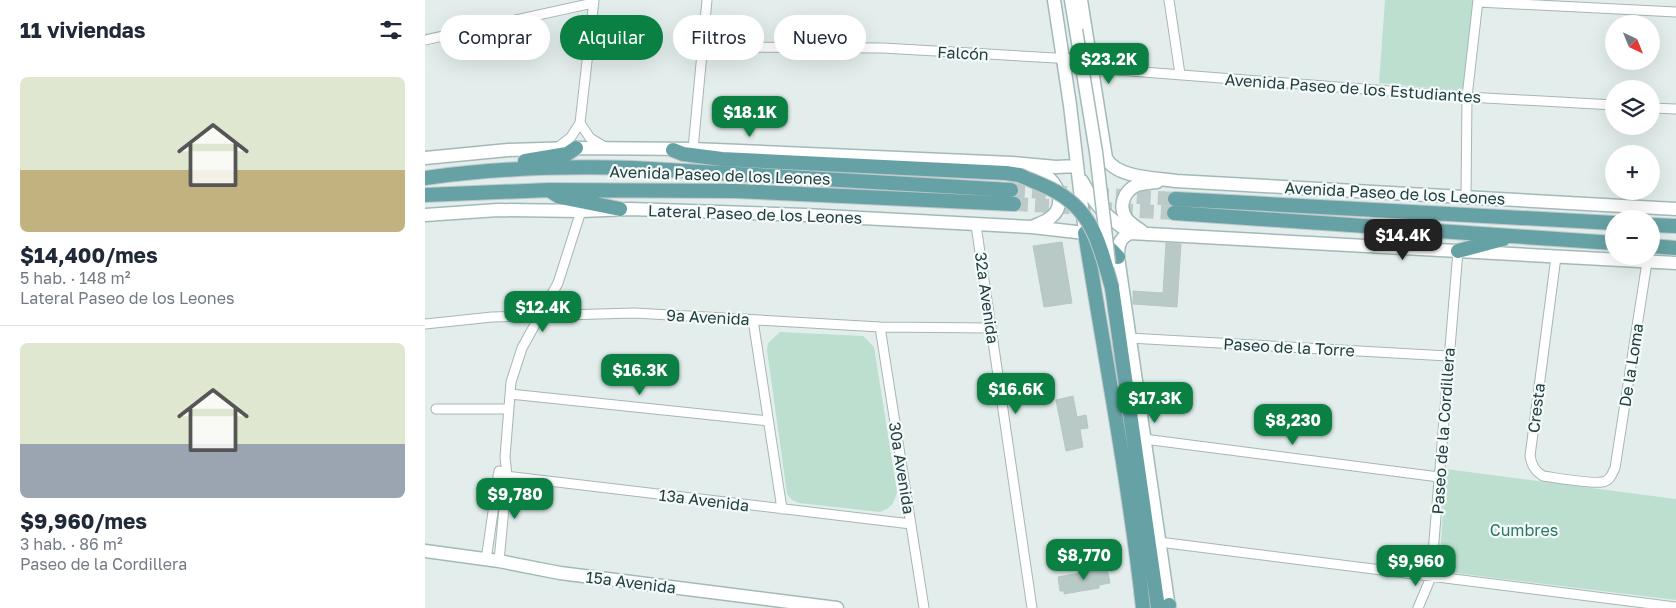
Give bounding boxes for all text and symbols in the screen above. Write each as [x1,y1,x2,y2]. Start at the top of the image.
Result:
chip: Comprar [440,15,550,60]
chip: Alquilar [560,15,663,60]
chip: Filtros [673,15,764,60]
chip: Nuevo [774,15,866,60]
north arrow [1605,15,1660,70]
map controls [1605,15,1660,265]
icon: filters [377,16,405,44]
text: 11 viviendas [20,17,146,43]
street label: Falcón [937,42,989,64]
pin: $23.2K [1068,42,1150,85]
text: $23.2K [1081,49,1137,69]
street label: Avenida Paseo de los Estudiantes [1224,69,1482,107]
button: layers [1605,80,1660,135]
pin: $18.1K [709,96,791,138]
text: $18.1K [723,102,777,122]
icon: home [168,110,258,200]
button: + [1605,145,1660,200]
street label: Avenida Paseo de los Leones [609,161,831,189]
street label: Avenida Paseo de los Leones [1284,177,1506,209]
street label: Lateral Paseo de los Leones [648,200,862,228]
button: − [1605,210,1660,265]
pin: $14.4K [1362,218,1444,261]
text: $14.4K [1375,225,1431,245]
text: $14,400/mes [20,242,158,268]
street label: 32a Avenida [971,251,1003,345]
text: 5 hab. · 148 m² [20,268,130,288]
text: Lateral Paseo de los Leones [20,288,234,308]
pin: $12.4K [502,290,584,333]
text: $12.4K [515,297,571,317]
street label: 9a Avenida [666,305,750,329]
street label: De la Loma [1615,322,1647,408]
street label: Paseo de la Torre [1223,334,1355,360]
street label: Paseo de la Cordillera [1427,347,1459,515]
pin: $16.3K [599,354,681,396]
text: $16.3K [612,360,668,380]
pin: $16.6K [975,372,1057,415]
icon: home [168,375,258,465]
text: $16.6K [988,379,1044,399]
pin: $17.3K [1114,382,1196,424]
street label: Cresta [1523,382,1549,434]
text: $17.3K [1128,388,1182,408]
pin: $8,230 [1252,404,1334,446]
text: $8,230 [1265,410,1321,430]
street label: 30a Avenida [885,421,919,515]
pin: $9,780 [474,478,556,520]
text: $9,780 [487,484,543,504]
street label: 13a Avenida [658,485,750,515]
text: $9,960/mes [20,508,147,534]
park label: Cumbres [1490,520,1558,540]
text: 3 hab. · 86 m² [20,534,123,554]
pin: $8,770 [1043,538,1125,581]
pin: $9,960 [1375,544,1457,587]
text: $8,770 [1057,545,1111,565]
text: $9,960 [1388,551,1444,571]
text: Paseo de la Cordillera [20,554,187,574]
street label: 15a Avenida [585,567,677,597]

